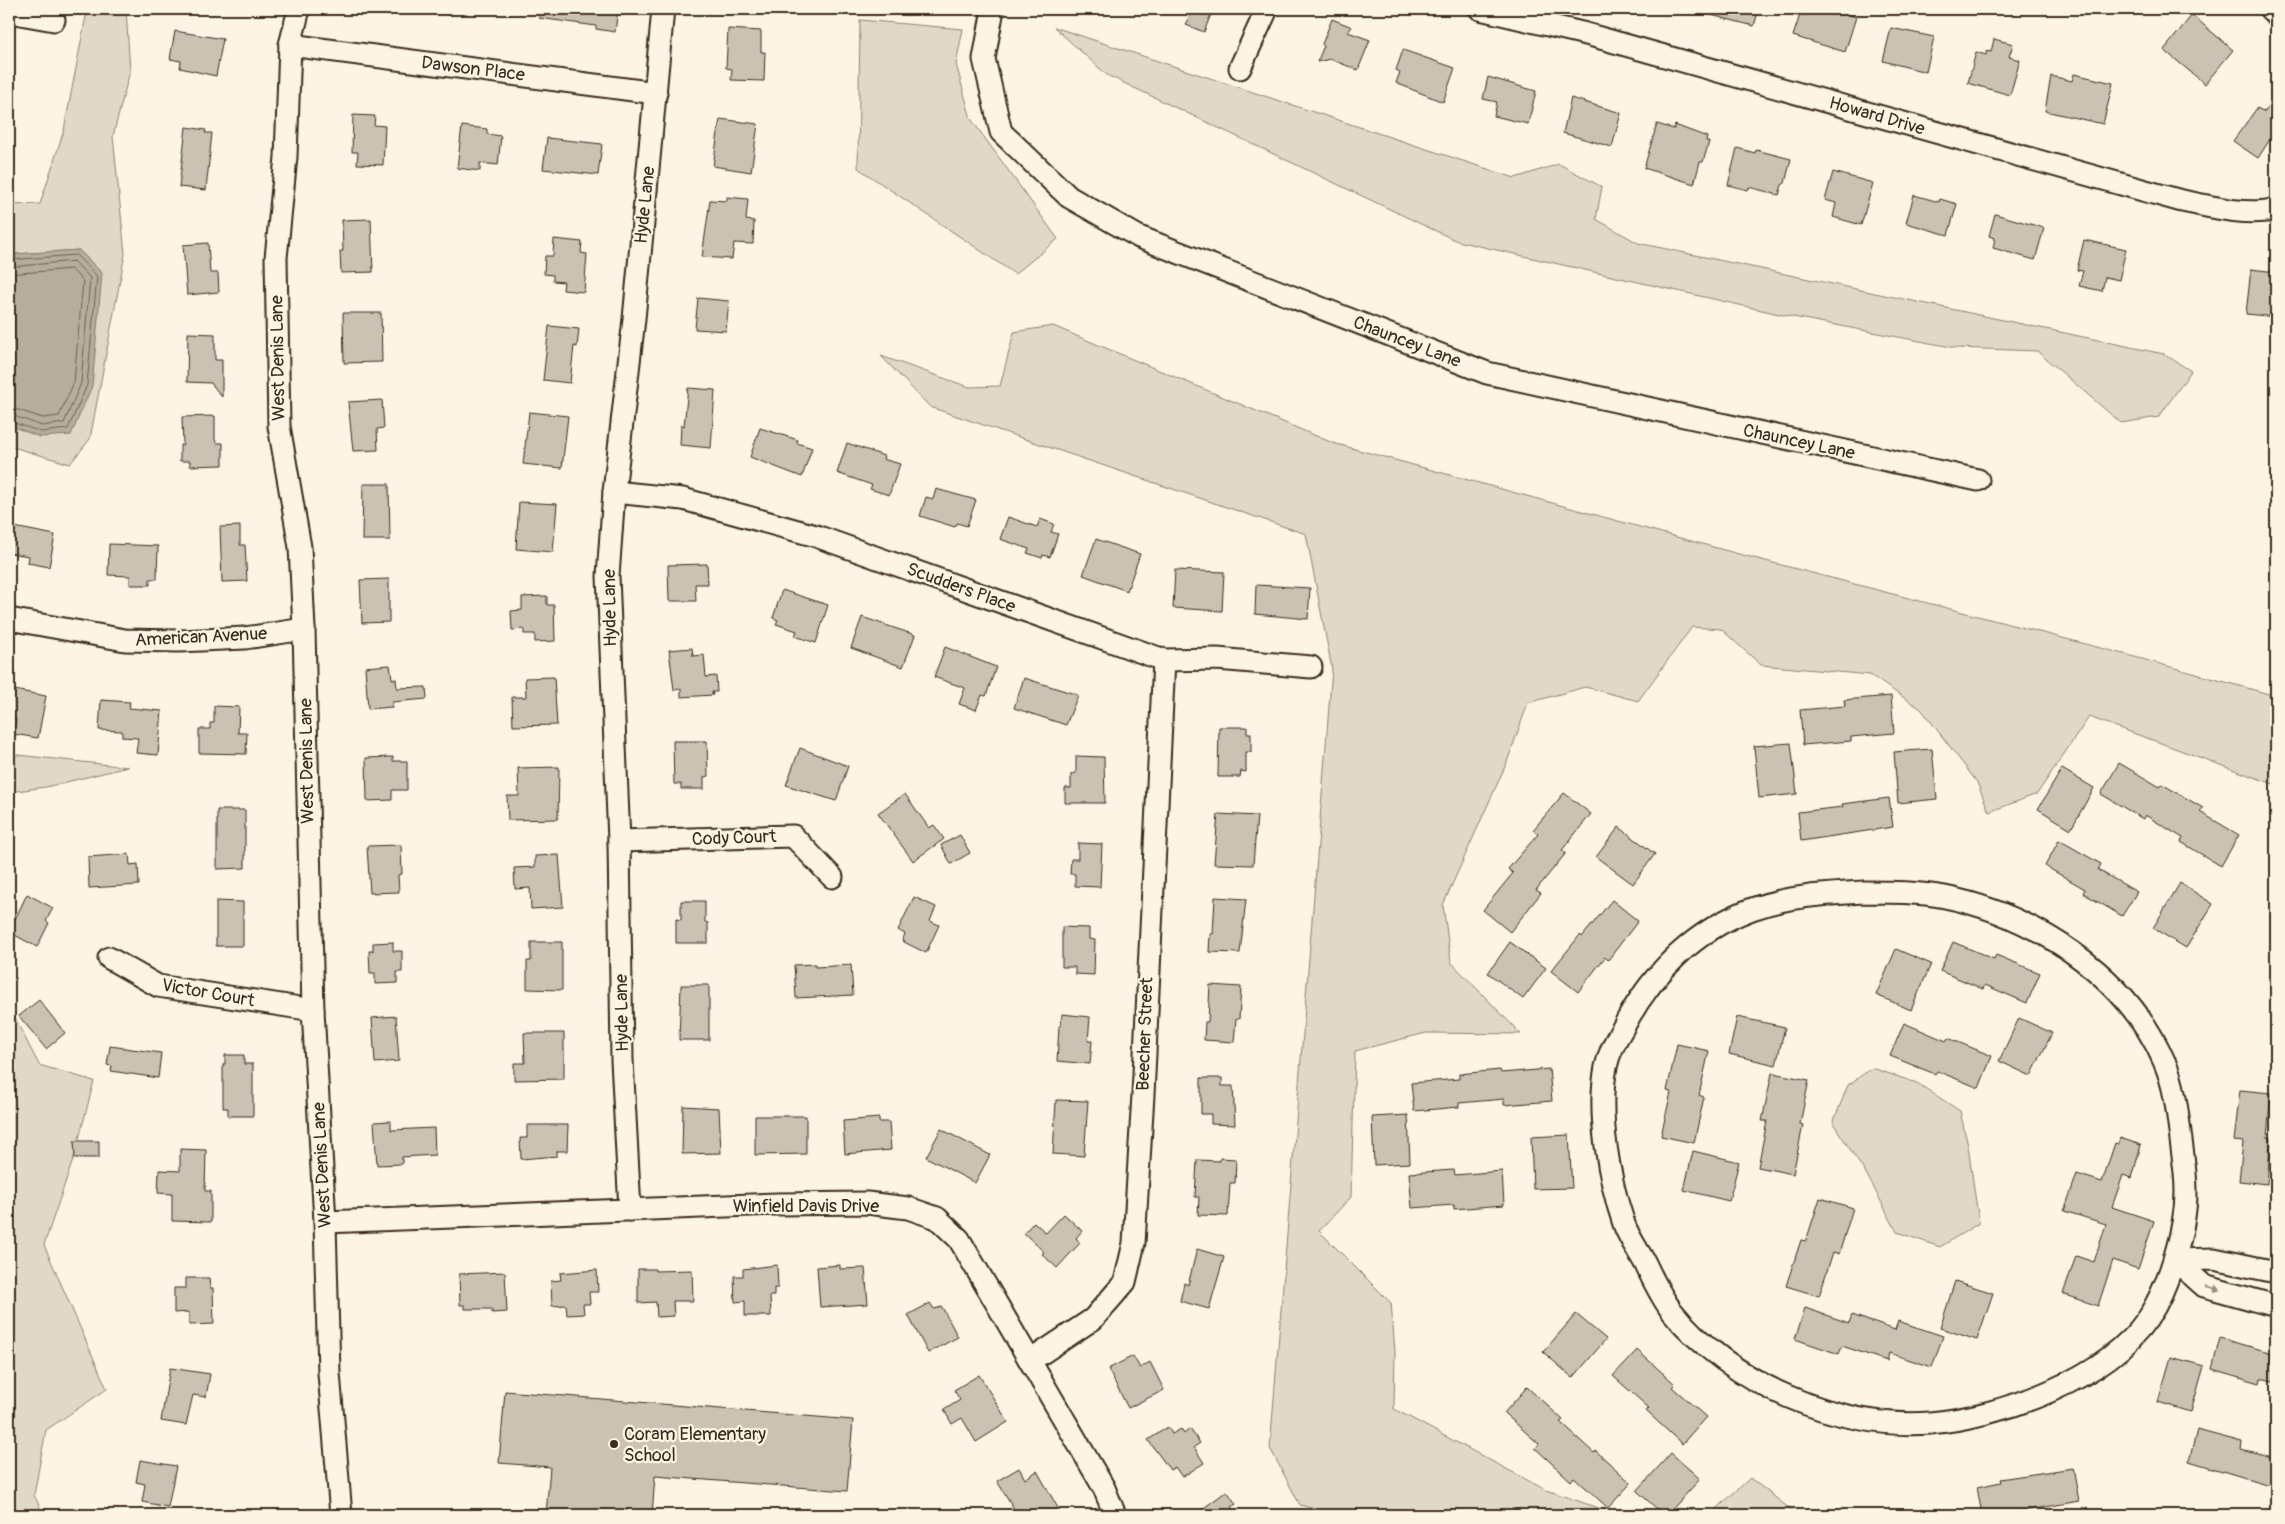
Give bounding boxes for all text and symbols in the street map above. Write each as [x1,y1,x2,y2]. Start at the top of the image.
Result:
street label: Dawson Place [420,51,526,87]
street label: Howard Drive [1826,91,1928,141]
street label: Hyde Lane [629,165,661,245]
street label: West Denis Lane [265,295,291,421]
street label: Chauncey Lane [1350,311,1464,373]
street label: Chauncey Lane [1741,419,1857,465]
street label: Scudders Place [903,558,1019,618]
street label: Hyde Lane [598,569,622,647]
street label: American Avenue [134,622,268,652]
street label: West Denis Lane [294,698,320,824]
street label: Cody Court [691,825,777,851]
street label: Victor Court [160,974,257,1013]
street label: Hyde Lane [610,974,634,1052]
street label: Beecher Street [1132,976,1159,1091]
street label: West Denis Lane [307,1102,337,1228]
street label: Winfield Davis Drive [733,1195,879,1218]
one-way arrow [2206,1284,2221,1292]
place label: Coram Elementary School [624,1423,766,1467]
marker: Coram Elementary School [608,1438,620,1450]

